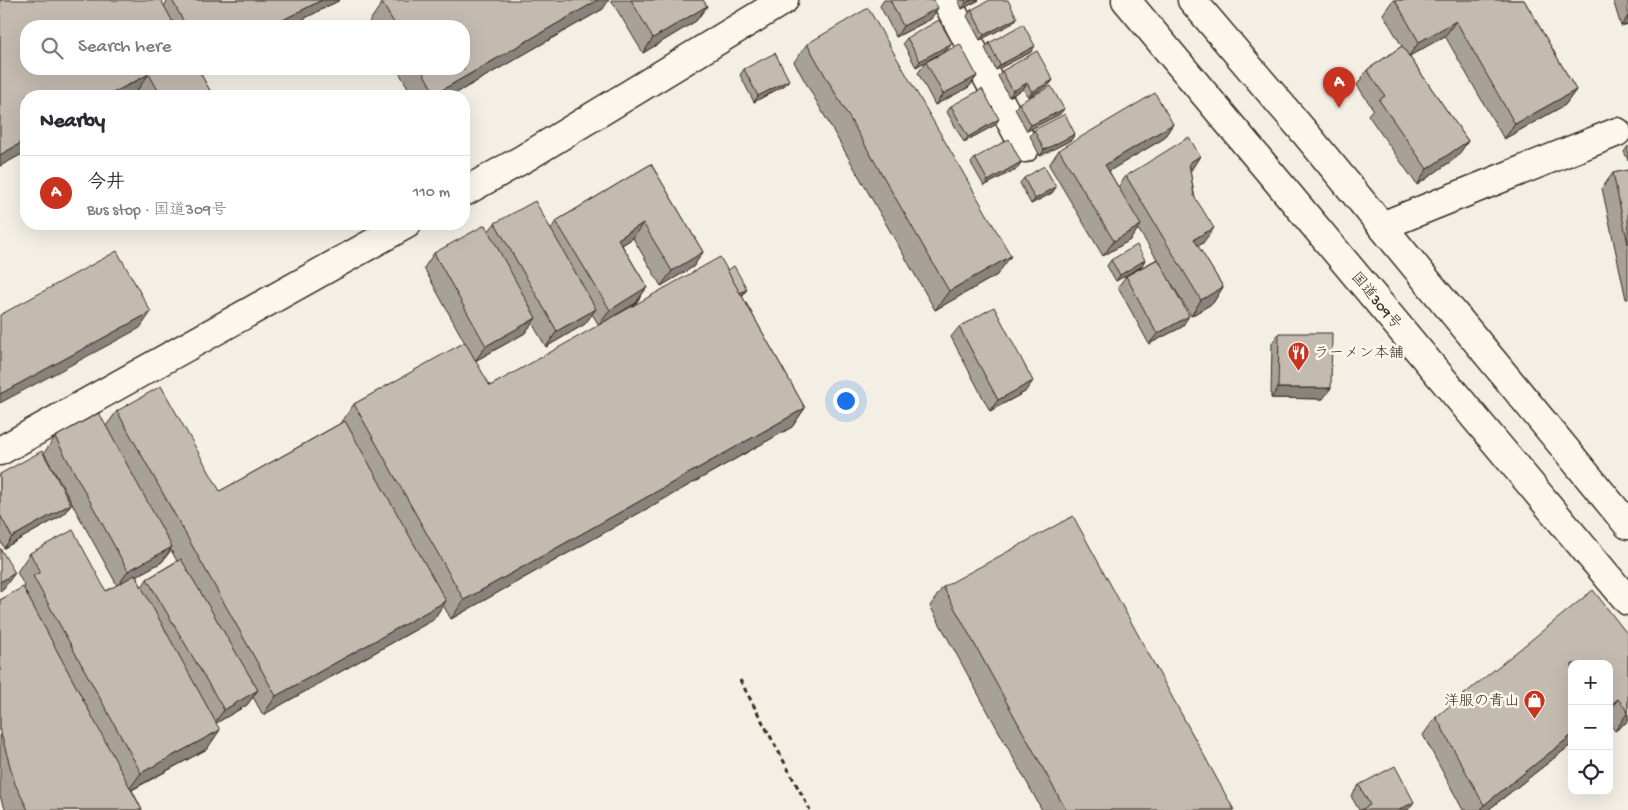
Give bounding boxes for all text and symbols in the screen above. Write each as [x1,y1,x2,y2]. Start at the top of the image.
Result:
search box [20,20,470,75]
icon: search [38,34,66,62]
text: Search here [78,36,172,59]
pin: A [1323,67,1355,108]
text: Nearby [40,110,105,135]
text: 今井 [87,172,125,195]
text: A [51,184,61,203]
text: 110 m [413,184,450,203]
text: Bus stop · 国道309号 [87,202,227,221]
street label: 国道309号 [1346,269,1404,333]
restaurant icon: ラーメン本舗 [1286,340,1310,371]
place label: ラーメン本舗 [1314,344,1404,363]
your location [833,388,859,414]
map controls [1568,660,1613,795]
button: + [1568,660,1613,705]
shop icon: 洋服の青山 [1523,688,1547,719]
place label: 洋服の青山 [1444,692,1519,711]
button: − [1568,705,1613,750]
button: locate [1568,750,1613,795]

